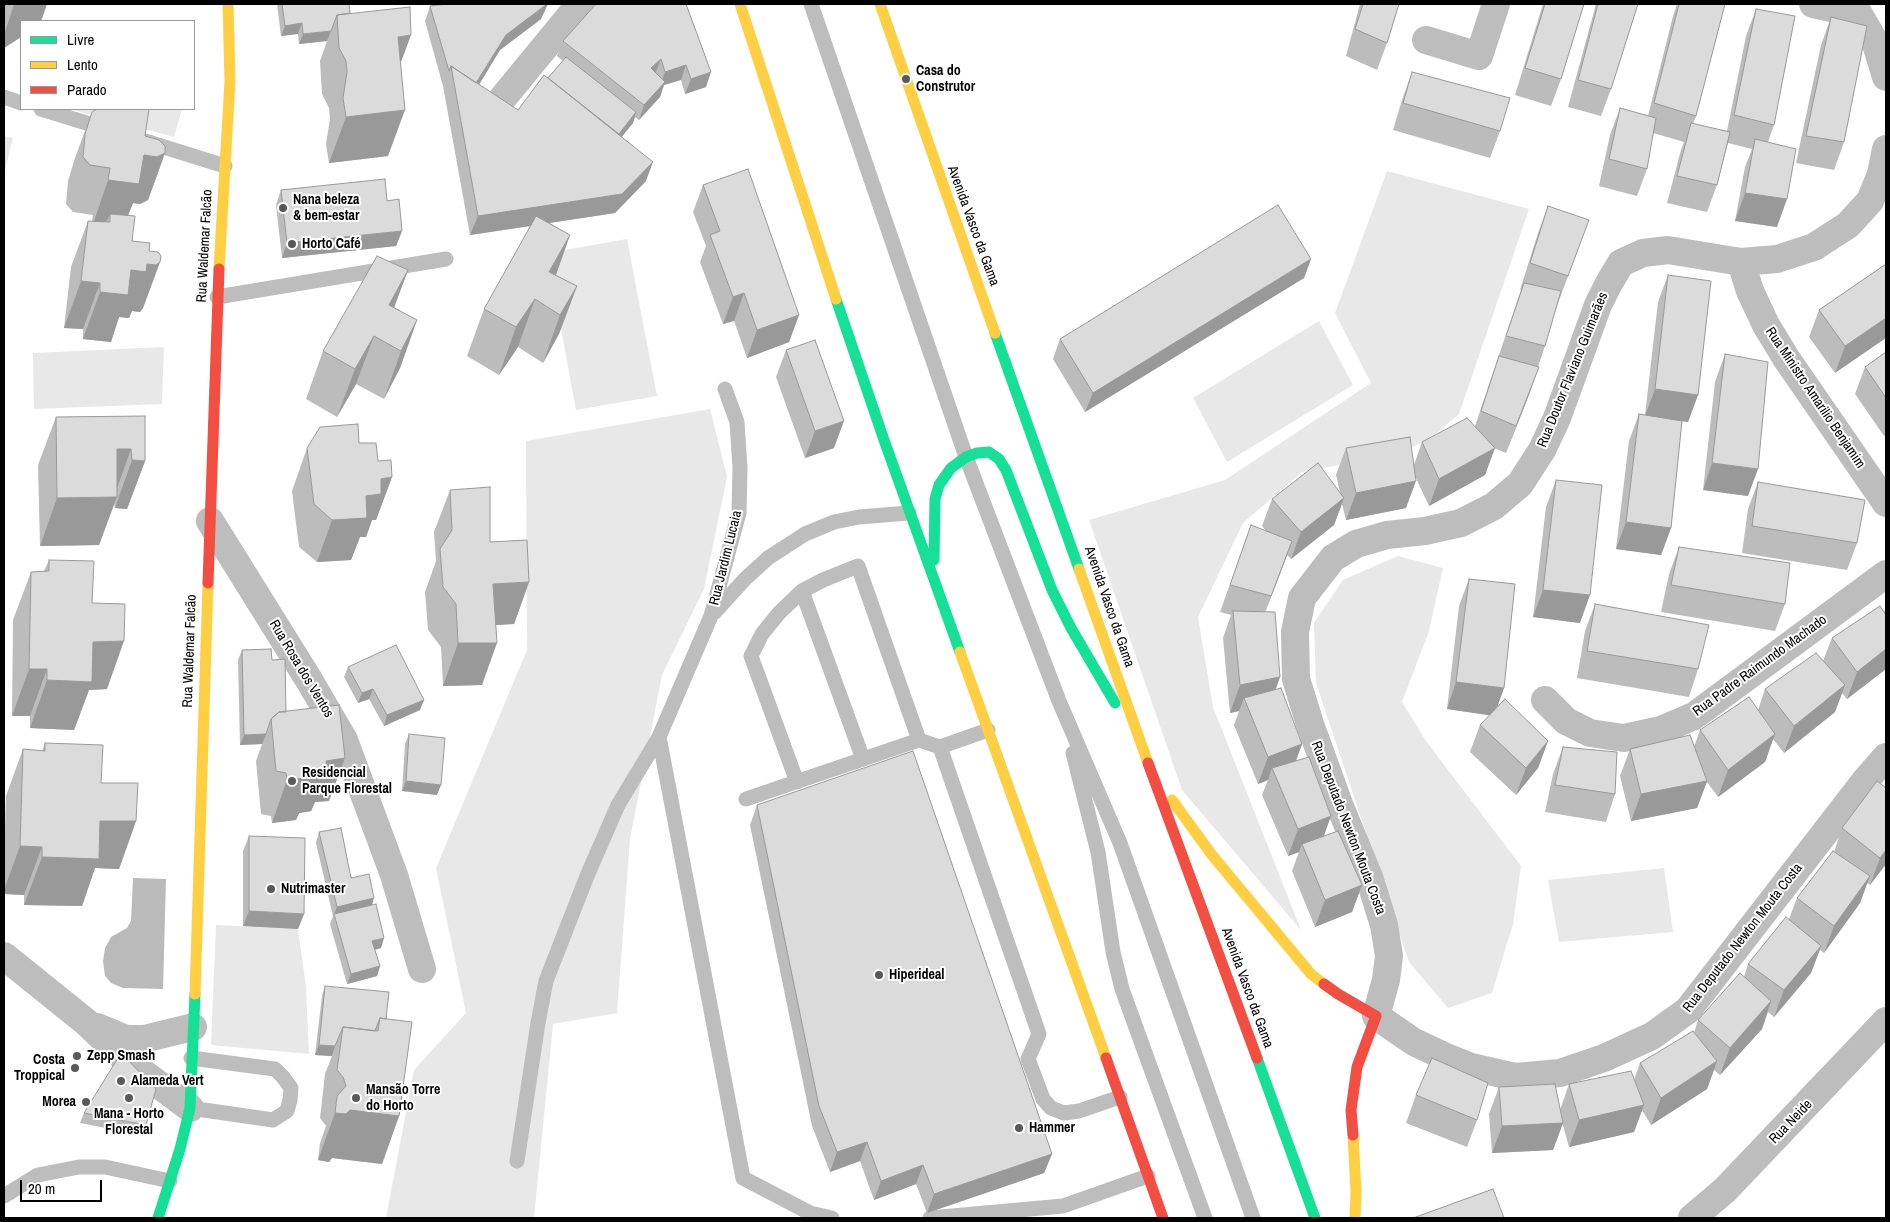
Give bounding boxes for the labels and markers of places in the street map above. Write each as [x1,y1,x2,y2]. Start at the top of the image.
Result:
place label: Casa do Construtor [916,63,975,95]
marker: Casa do Construtor [900,73,912,85]
place label: Nana beleza & bem-estar [293,192,359,224]
marker: Nana beleza & bem-estar [277,202,289,214]
place label: Horto Café [302,236,361,252]
marker: Horto Café [286,238,298,250]
place label: Residencial Parque Florestal [302,765,392,798]
marker: Residencial Parque Florestal [286,775,298,787]
place label: Nutrimaster [281,881,345,897]
marker: Nutrimaster [265,883,277,895]
place label: Hiperideal [889,967,945,983]
marker: Hiperideal [873,969,885,981]
place label: Zepp Smash [87,1048,155,1064]
marker: Zepp Smash [71,1050,83,1062]
place label: Costa Troppical [14,1052,65,1084]
marker: Costa Troppical [69,1062,81,1074]
place label: Alameda Vert [131,1073,204,1089]
marker: Alameda Vert [115,1075,127,1087]
place label: Mansão Torre do Horto [366,1082,440,1114]
marker: Mana - Horto Florestal [123,1092,135,1104]
marker: Mansão Torre do Horto [350,1092,362,1104]
place label: Morea [42,1094,76,1110]
marker: Morea [80,1096,92,1108]
place label: Mana - Horto Florestal [94,1106,164,1138]
place label: Hammer [1029,1120,1075,1136]
marker: Hammer [1013,1122,1025,1134]

